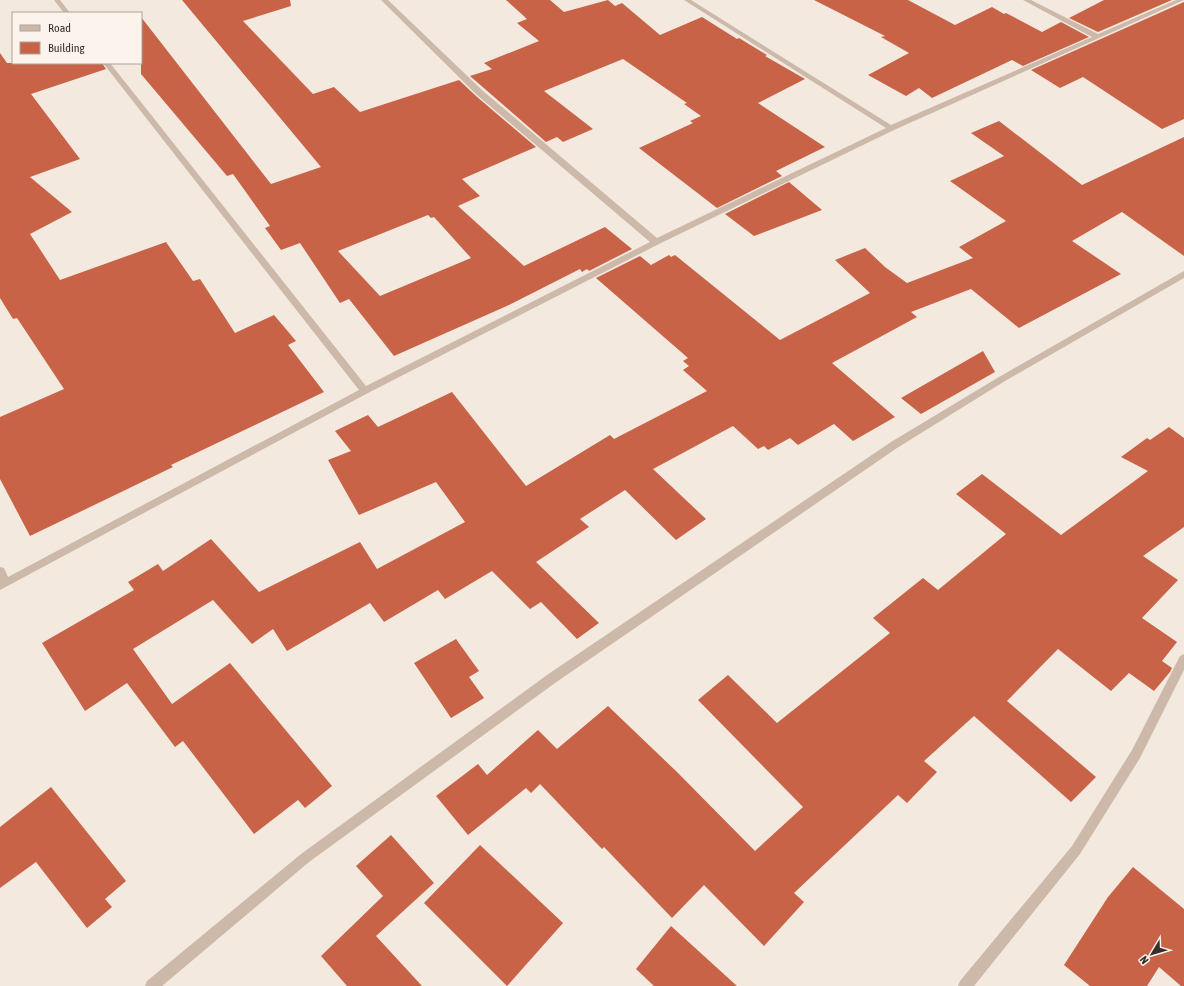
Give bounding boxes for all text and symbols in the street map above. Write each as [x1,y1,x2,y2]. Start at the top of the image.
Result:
legend [12,12,142,64]
text: Road [48,21,71,35]
text: Building [48,41,86,55]
north arrow [1132,934,1172,974]
text: N [1137,954,1151,966]

